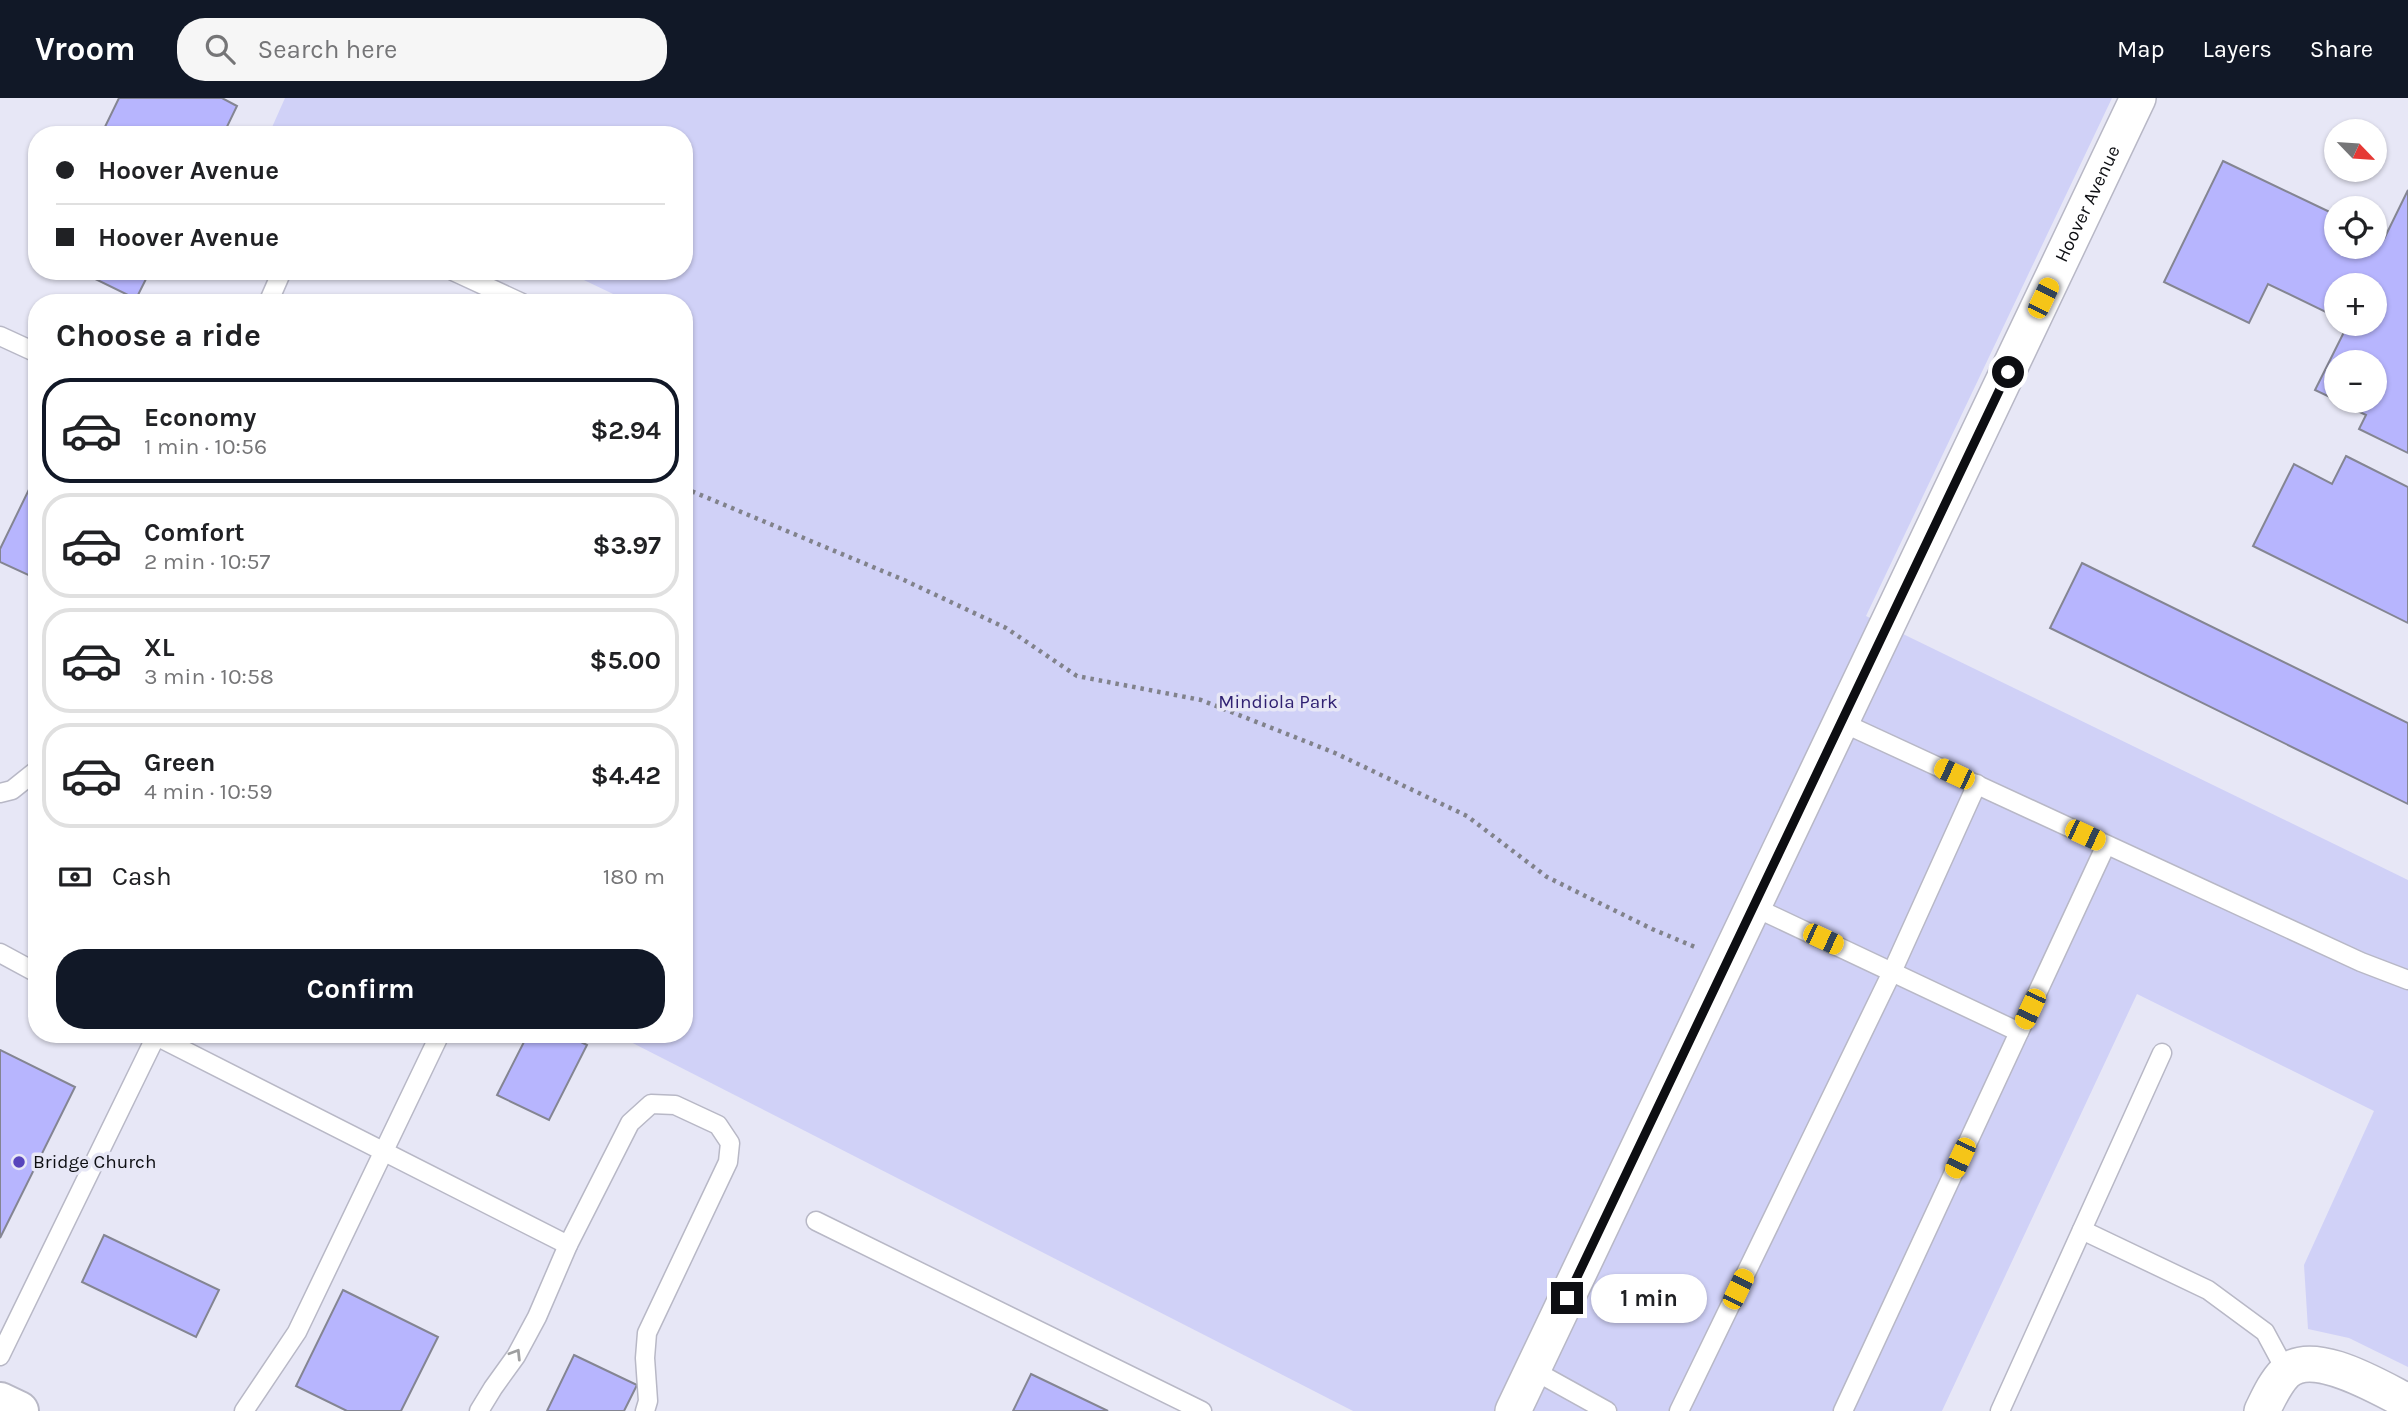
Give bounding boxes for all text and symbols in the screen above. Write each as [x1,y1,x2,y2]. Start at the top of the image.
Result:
search box [177,18,667,81]
text: Vroom [35,30,135,68]
icon: search [201,30,239,68]
text: Search here [257,34,397,65]
text: Map [2117,35,2165,63]
text: Layers [2203,35,2272,63]
text: Share [2310,35,2373,63]
north arrow [2324,119,2387,182]
map controls [2324,119,2387,413]
street label: Hoover Avenue [2050,142,2125,266]
text: Hoover Avenue [98,155,279,186]
button: locate [2324,196,2387,259]
text: Hoover Avenue [98,222,279,253]
button: + [2324,273,2387,336]
car [2025,275,2062,321]
text: Choose a ride [56,317,261,354]
button: − [2324,350,2387,413]
route start [1992,356,2024,388]
icon: car [60,399,123,462]
text: Economy [144,402,256,433]
text: $2.94 [590,415,661,446]
text: 1 min · 10:56 [144,433,267,460]
icon: car [60,514,123,577]
text: Comfort [144,517,245,548]
text: $3.97 [593,530,661,561]
text: 2 min · 10:57 [144,548,270,575]
icon: car [60,629,123,692]
text: XL [144,632,175,663]
text: $5.00 [589,645,661,676]
text: 3 min · 10:58 [144,663,274,690]
park label: Mindiola Park [1218,691,1338,713]
icon: car [60,744,123,807]
text: Green [144,747,216,778]
car [1931,756,1978,792]
text: $4.42 [591,760,661,791]
text: 4 min · 10:59 [144,778,272,805]
car [2062,817,2109,853]
icon: cash [56,858,94,896]
text: Cash [112,861,172,892]
text: 180 m [603,863,665,890]
car [1800,921,1847,957]
button: Confirm [56,949,665,1029]
car [2012,986,2049,1032]
car [1942,1135,1979,1181]
place label: Bridge Church [33,1151,156,1173]
marker: Bridge Church [11,1154,27,1170]
car [1720,1266,1757,1312]
callout: 1 min [1592,1274,1707,1322]
route end [1551,1282,1583,1314]
text: 1 min [1620,1285,1678,1312]
one-way arrow [508,1348,521,1361]

